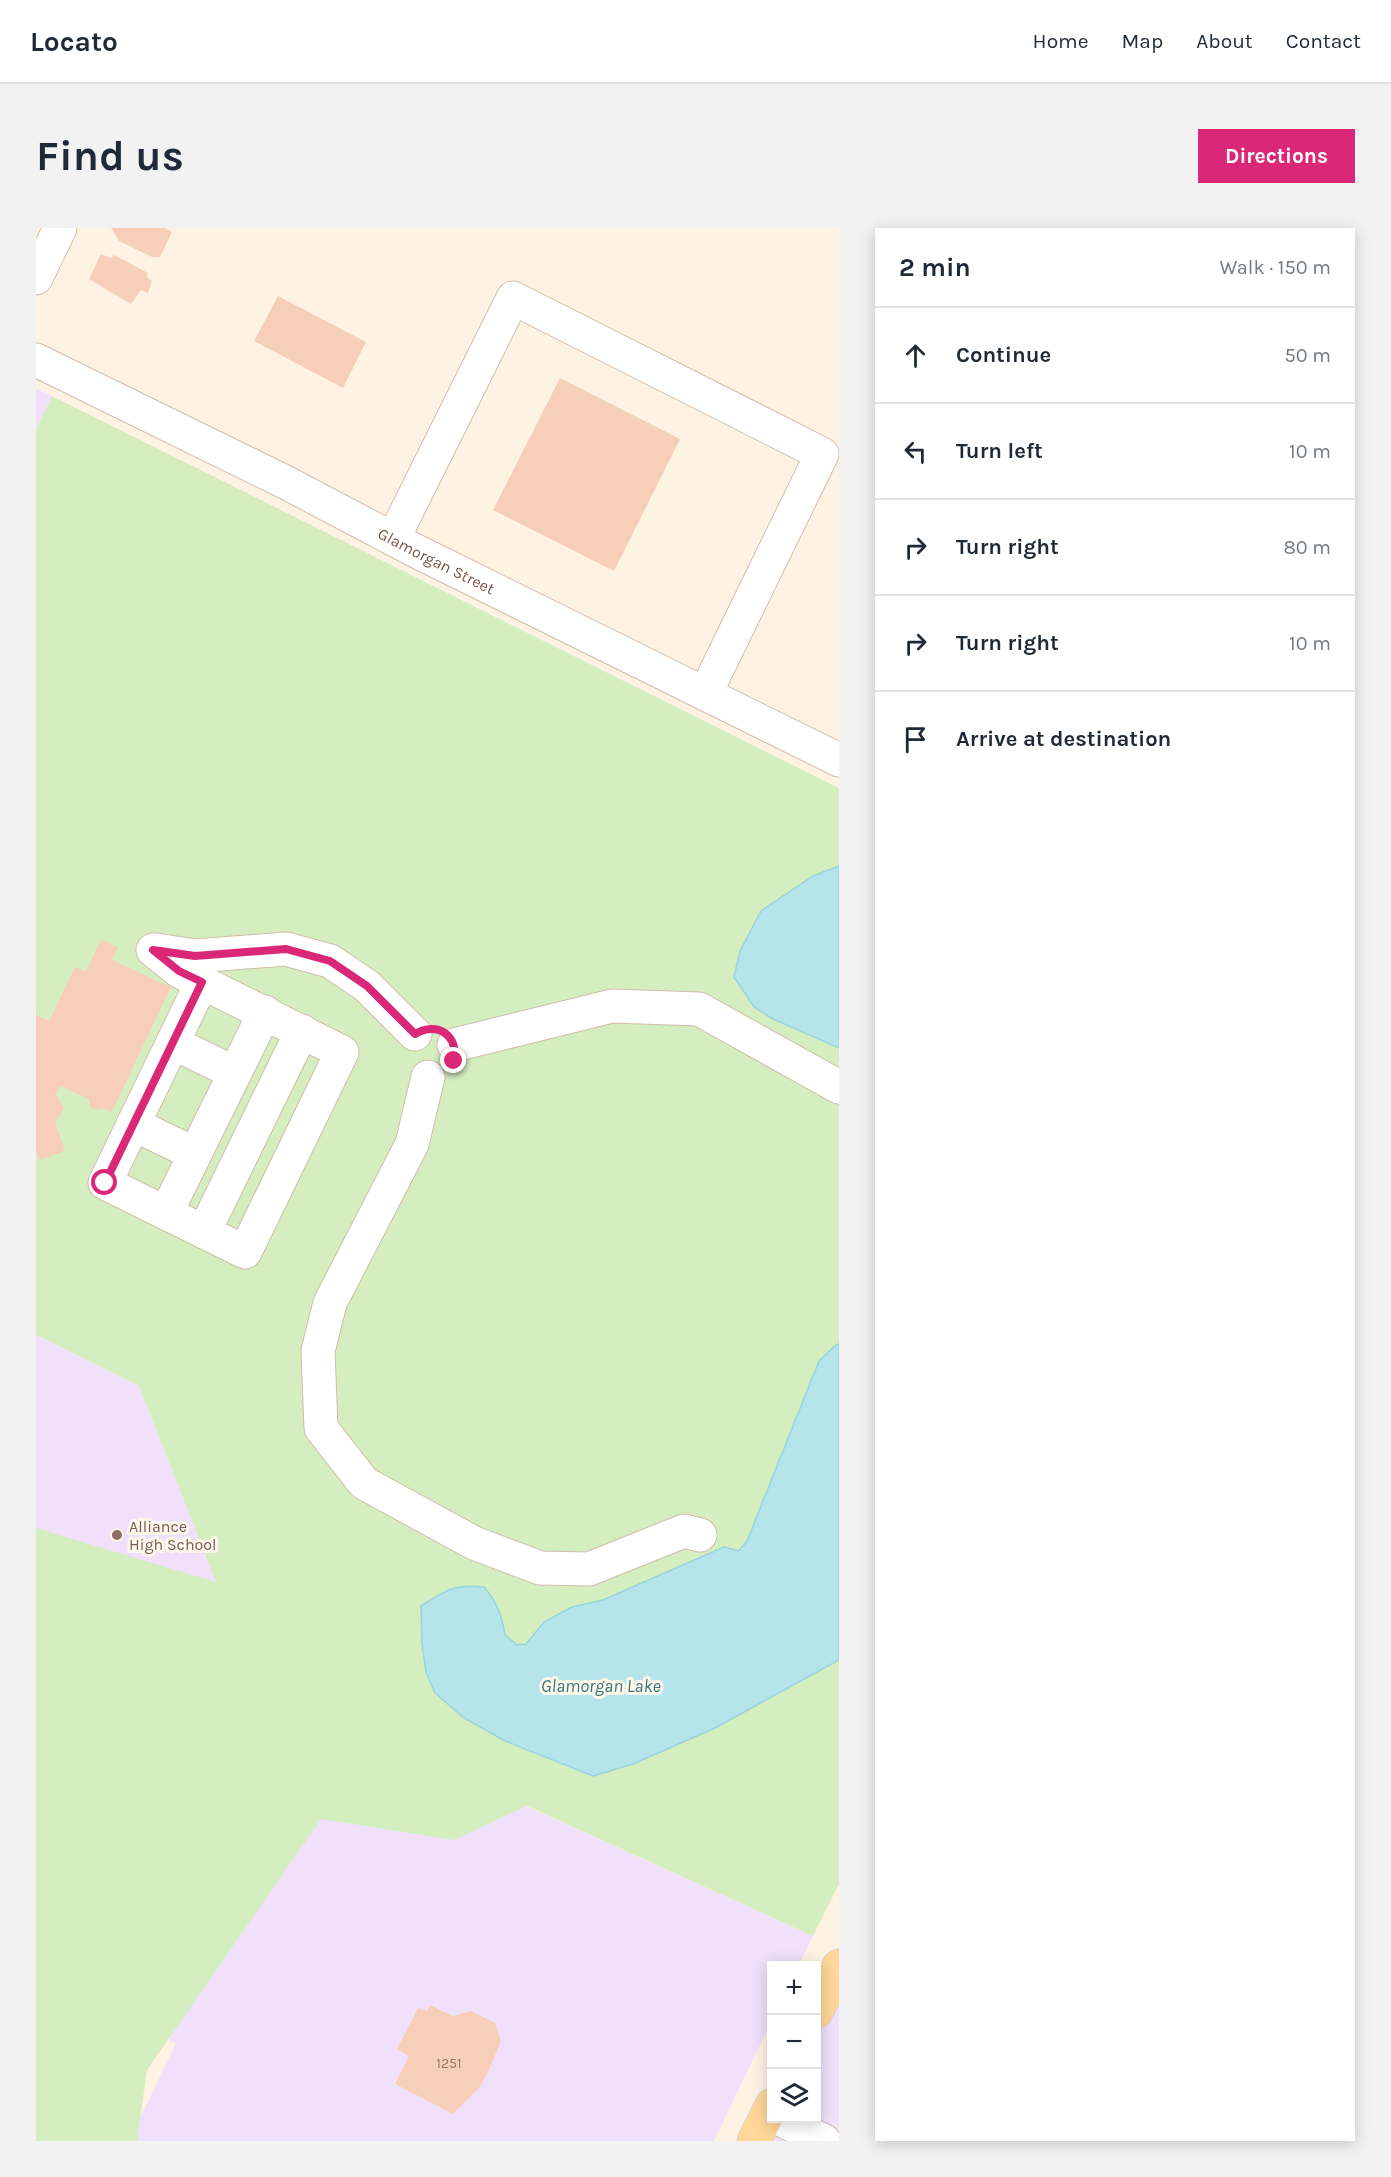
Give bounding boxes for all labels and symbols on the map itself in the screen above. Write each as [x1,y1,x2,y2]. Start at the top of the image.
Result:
street label: Glamorgan Street [375,524,498,598]
route end [440,1047,466,1073]
route start [91,1169,117,1195]
place label: Alliance High School [129,1517,217,1554]
marker: Alliance High School [110,1528,124,1542]
water label: Glamorgan Lake [541,1675,661,1697]
house number: 1251 [436,2055,462,2072]

